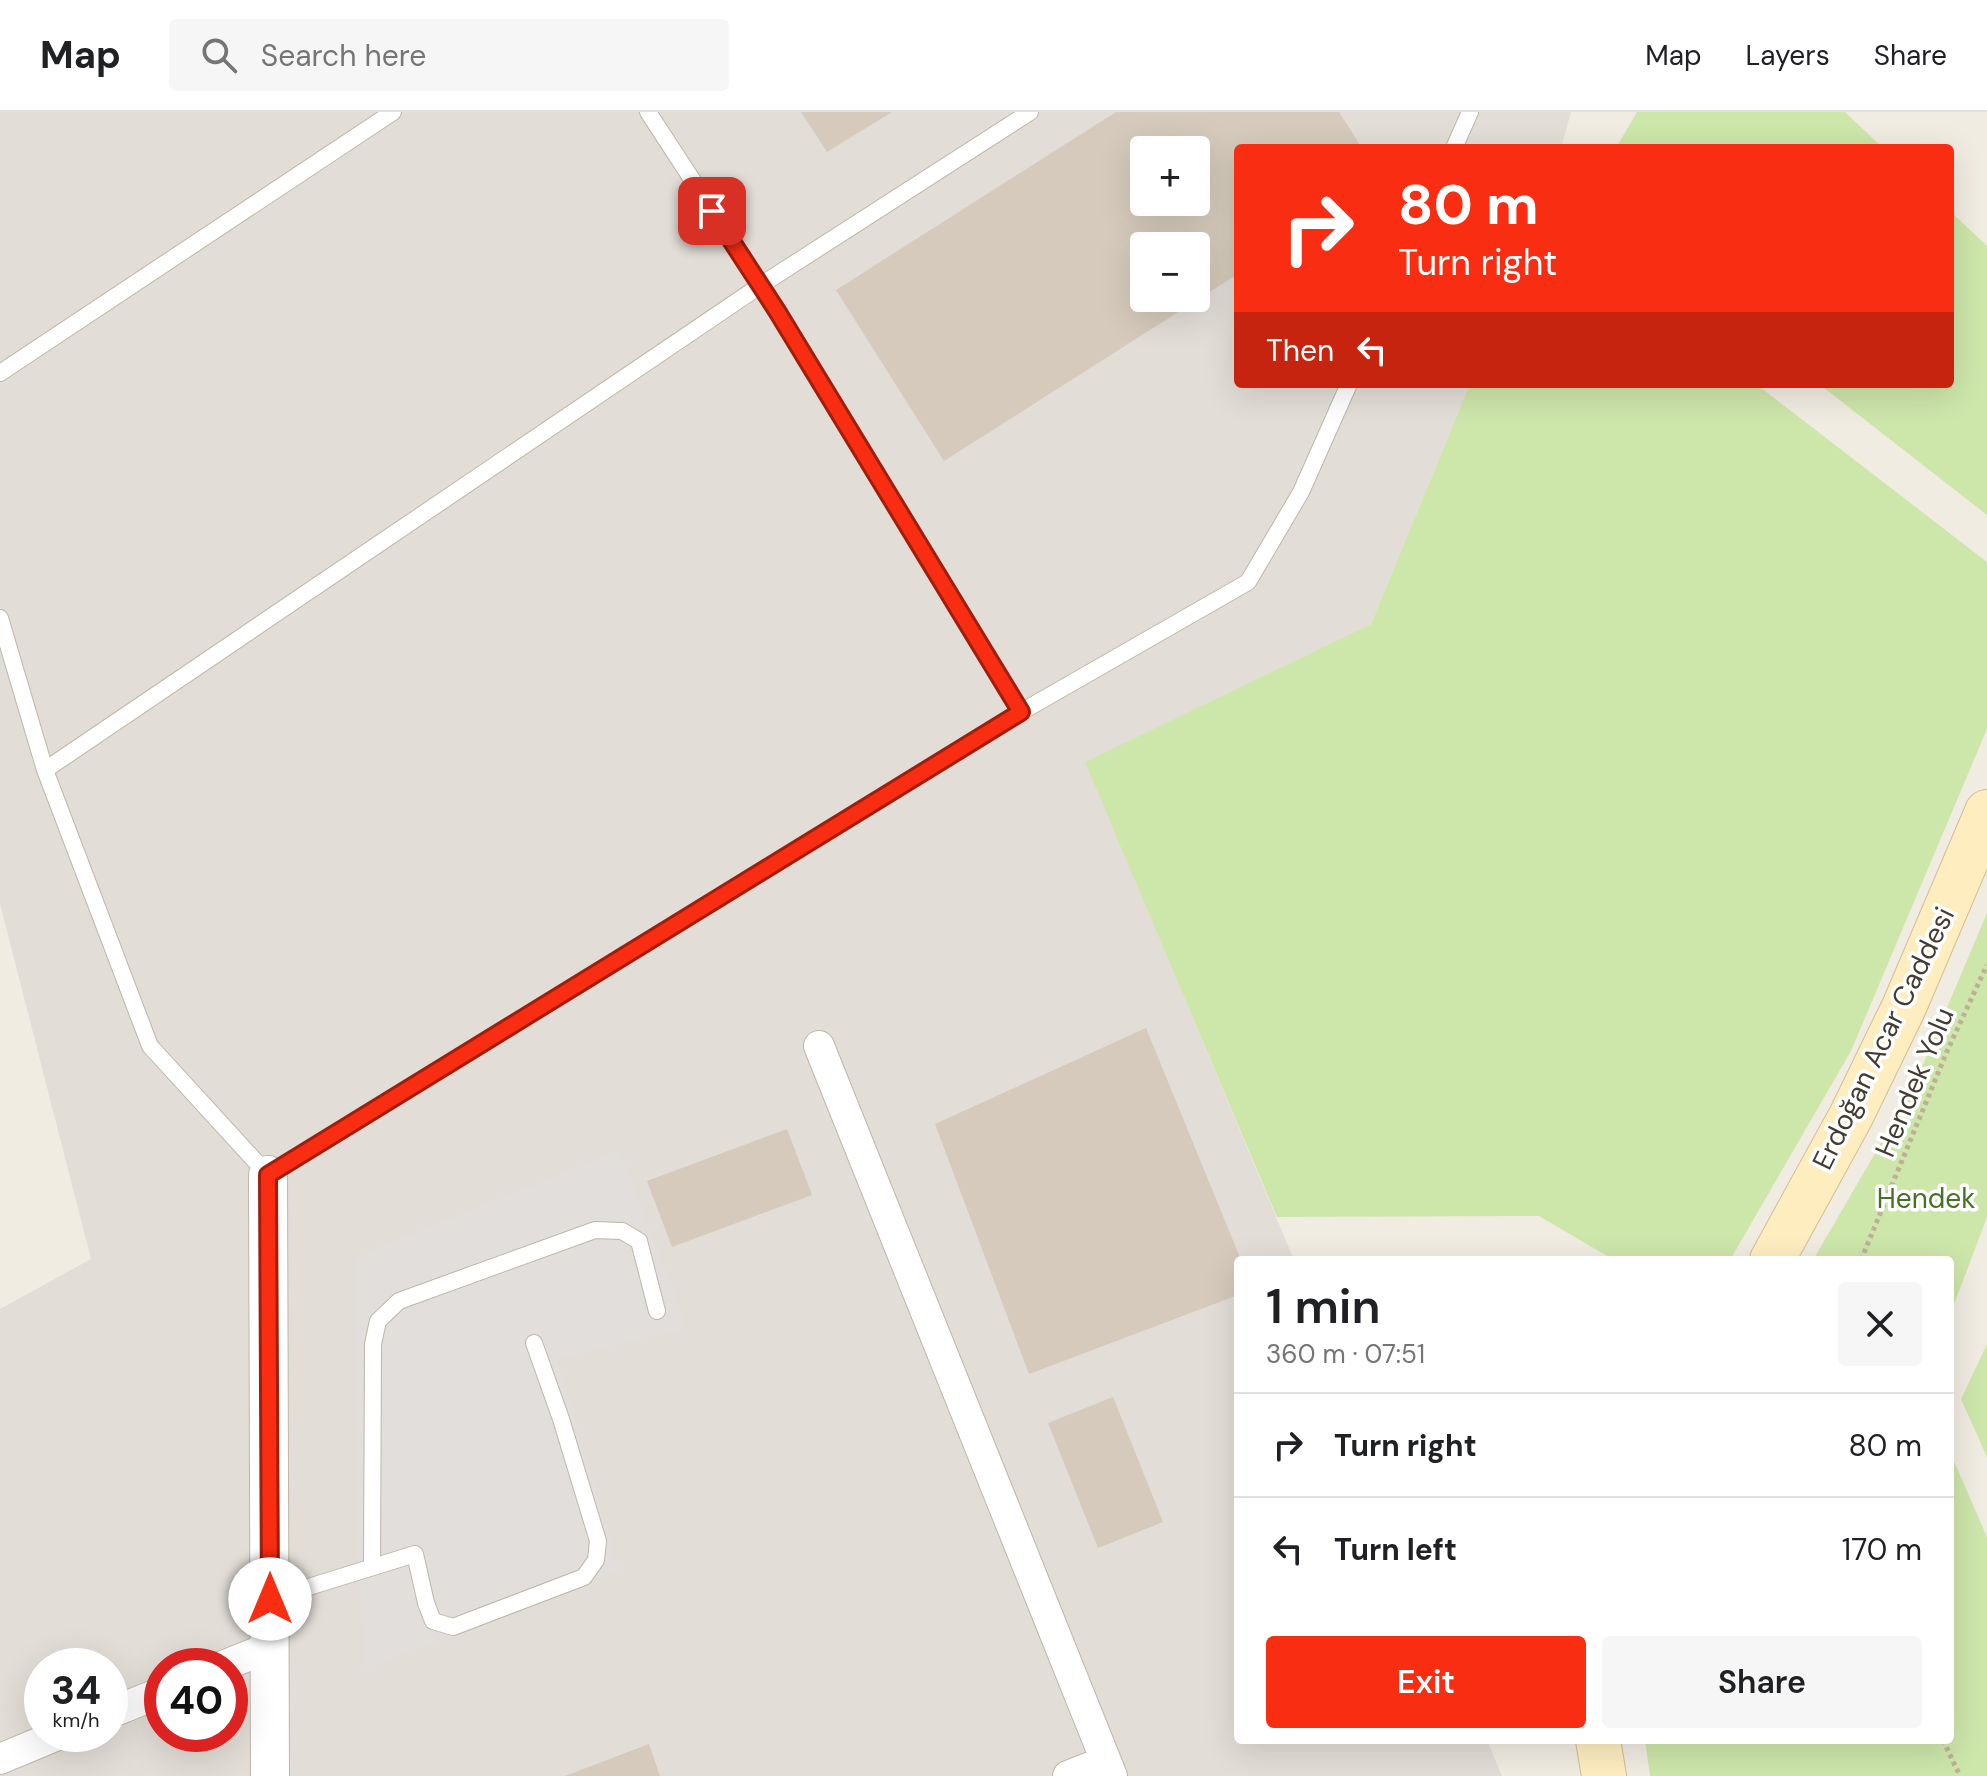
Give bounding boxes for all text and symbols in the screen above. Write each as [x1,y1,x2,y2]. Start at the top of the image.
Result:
search box [169,19,729,91]
text: Map [40,30,121,80]
icon: search [197,33,241,77]
text: Search here [261,36,426,75]
text: Map [1645,37,1702,74]
text: Layers [1746,37,1830,74]
text: Share [1874,37,1947,74]
map controls [1130,136,1210,312]
button: + [1130,136,1210,216]
text: 80 m [1398,168,1539,241]
icon: right [1266,176,1370,280]
pin [678,177,746,245]
icon: arrive [690,189,734,233]
button: − [1130,232,1210,312]
text: Turn right [1398,239,1557,286]
icon: left [1350,328,1394,372]
text: Then [1266,331,1334,370]
street label: Erdoğan Acar Caddesi [1804,901,1963,1176]
street label: Hendek Yolu [1866,1002,1963,1162]
park label: Hendek [1877,1180,1975,1217]
text: 1 min [1266,1275,1381,1338]
button: close [1838,1282,1922,1366]
text: 360 m · 07:51 [1266,1337,1425,1371]
icon: right [1266,1423,1310,1467]
text: Turn right [1334,1426,1477,1465]
text: 80 m [1849,1426,1922,1465]
icon: left [1266,1527,1310,1571]
text: Turn left [1334,1530,1457,1569]
text: 170 m [1842,1530,1922,1569]
position arrow [228,1557,312,1641]
button: Exit [1266,1636,1586,1728]
button: Share [1602,1636,1922,1728]
speed limit sign: 40 [144,1648,248,1752]
text: 34 [51,1664,101,1716]
text: km/h [52,1707,100,1733]

